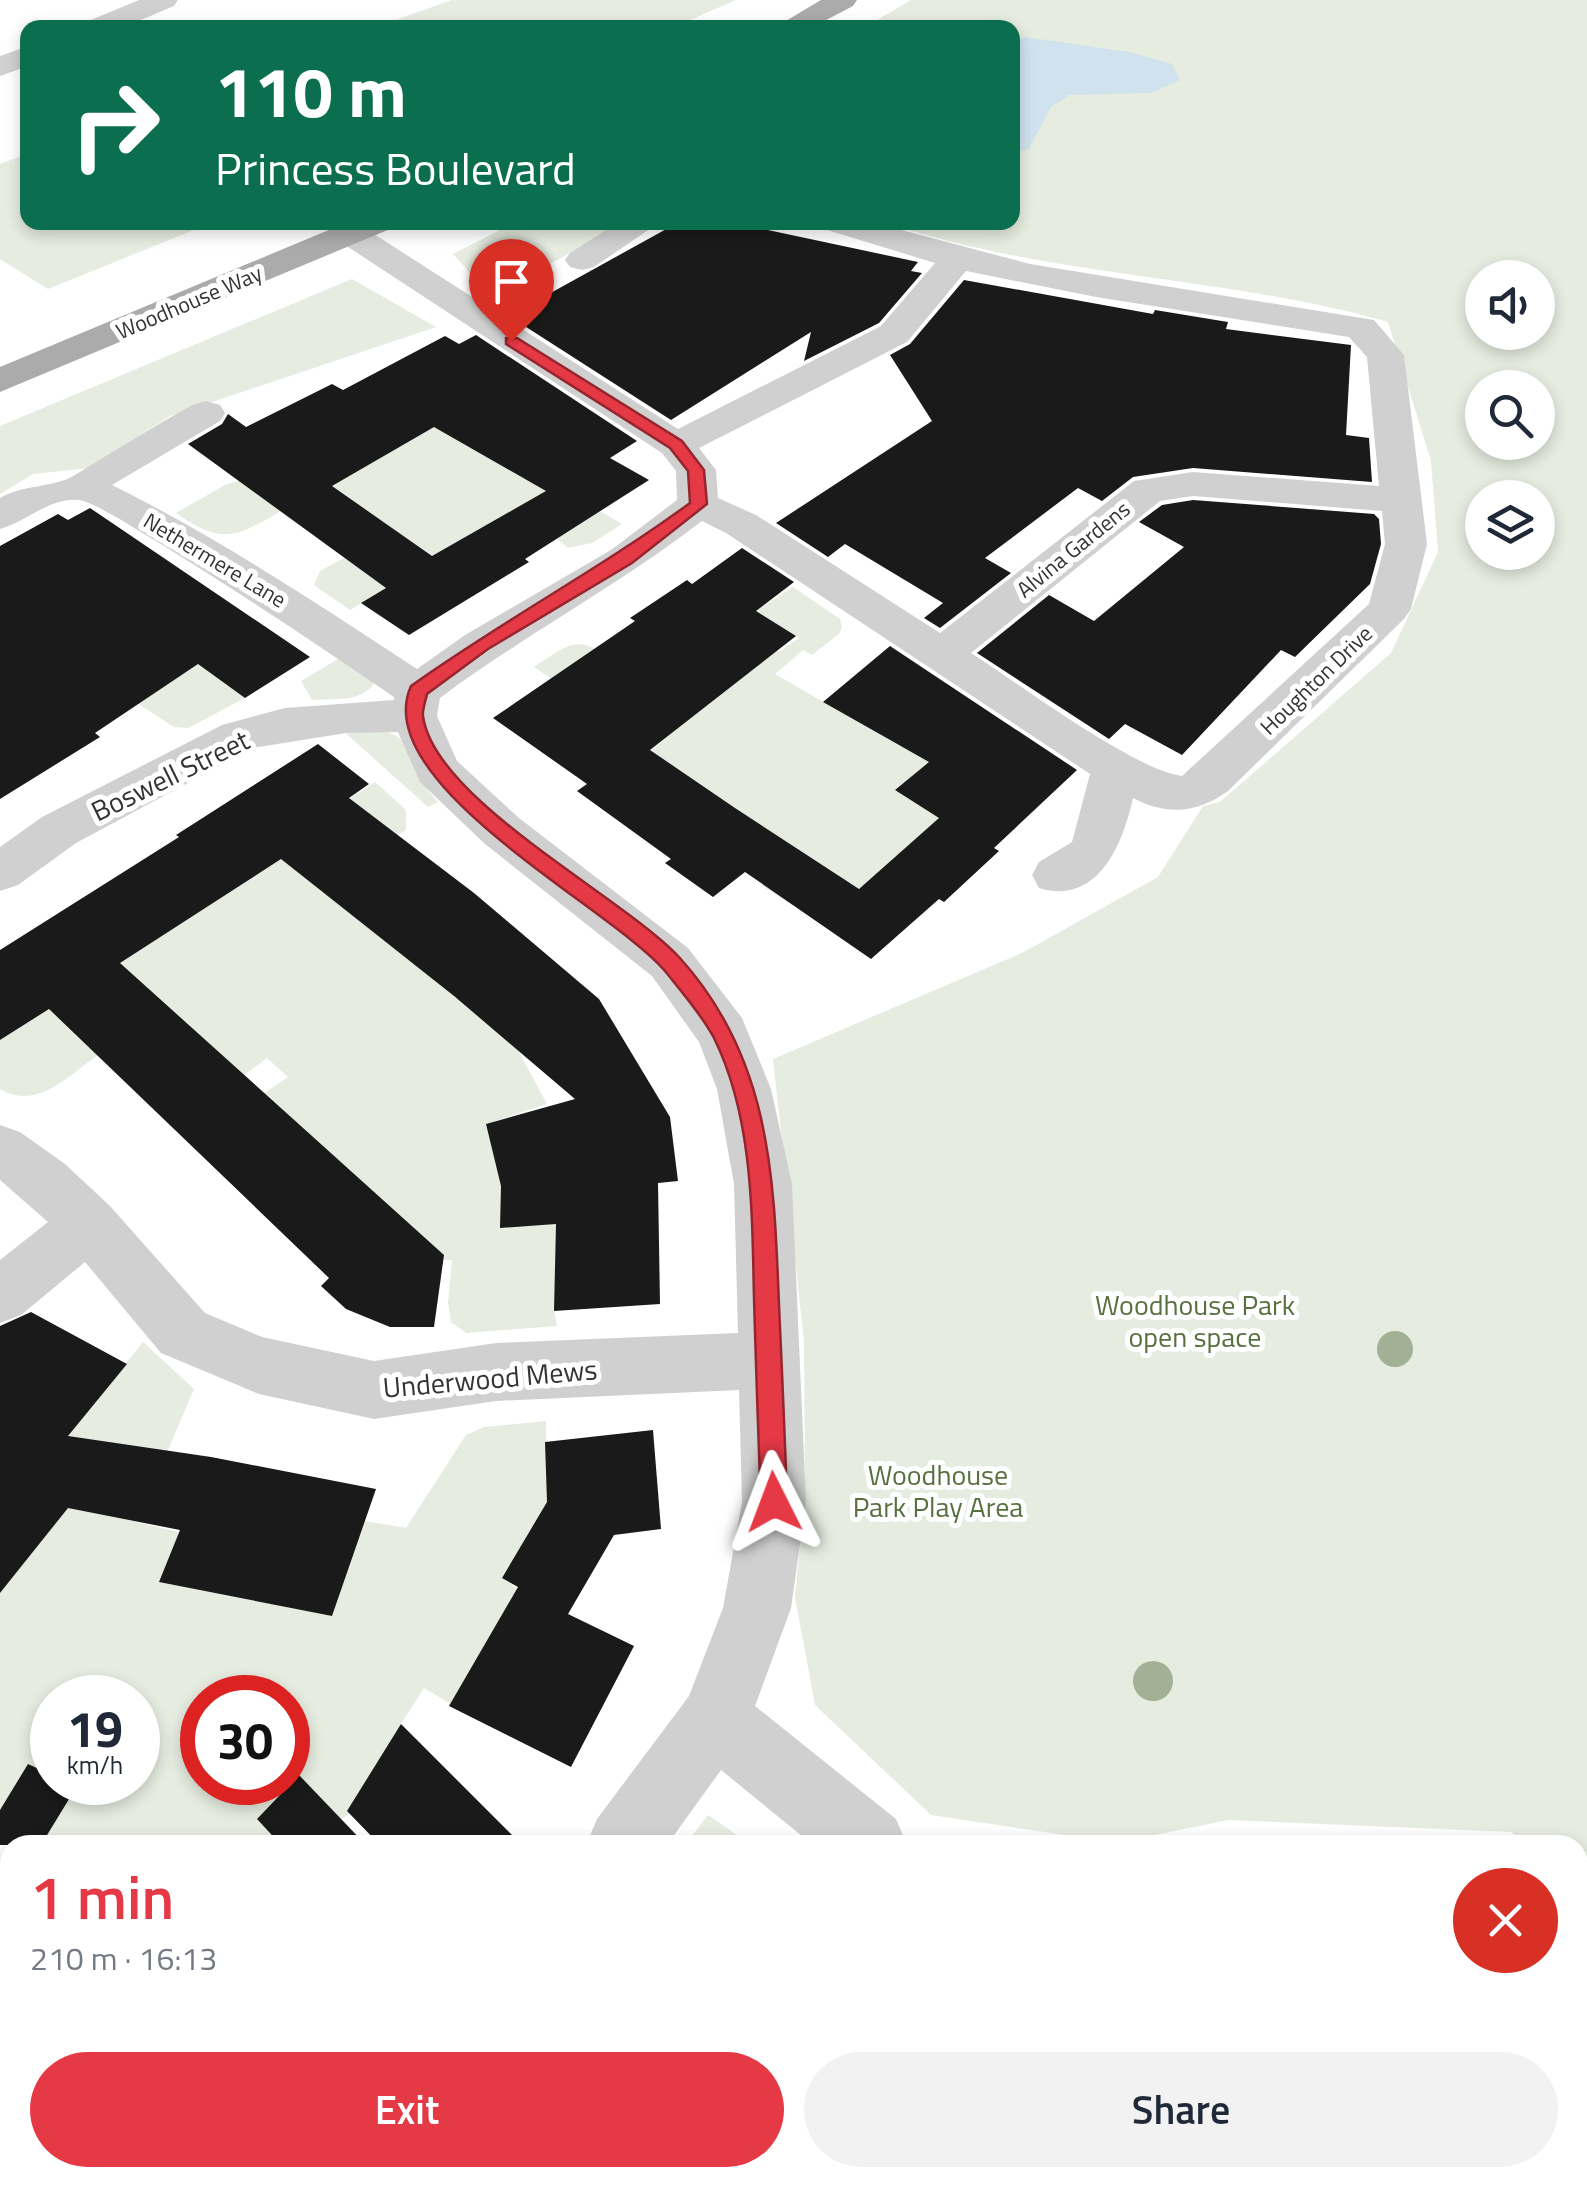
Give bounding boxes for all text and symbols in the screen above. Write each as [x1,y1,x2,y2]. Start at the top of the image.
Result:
text: 110 m [215,38,407,144]
icon: right [50,60,180,190]
text: Princess Boulevard [215,134,576,202]
pin [469,239,554,342]
icon: arrive [484,254,539,309]
street label: Woodhouse Way [111,256,268,348]
map controls [1465,260,1555,570]
button: sound [1465,260,1555,350]
button: search [1465,370,1555,460]
button: layers [1465,480,1555,570]
street label: Alvina Gardens [1009,492,1137,606]
street label: Nethermere Lane [137,504,293,616]
street label: Houghton Drive [1252,617,1380,743]
street label: Boswell Street [83,718,257,832]
park label: Woodhouse Park open space [1095,1283,1295,1358]
street label: Underwood Mews [381,1347,599,1409]
position arrow [722,1450,826,1554]
park label: Woodhouse Park Play Area [853,1453,1023,1528]
speed limit sign: 30 [180,1675,310,1805]
text: 19 [67,1690,123,1766]
text: km/h [67,1746,123,1784]
text: 1 min [30,1851,174,1942]
button: close [1453,1868,1558,1973]
text: 210 m · 16:13 [30,1934,217,1982]
button: Exit [30,2052,784,2167]
button: Share [804,2052,1558,2167]

